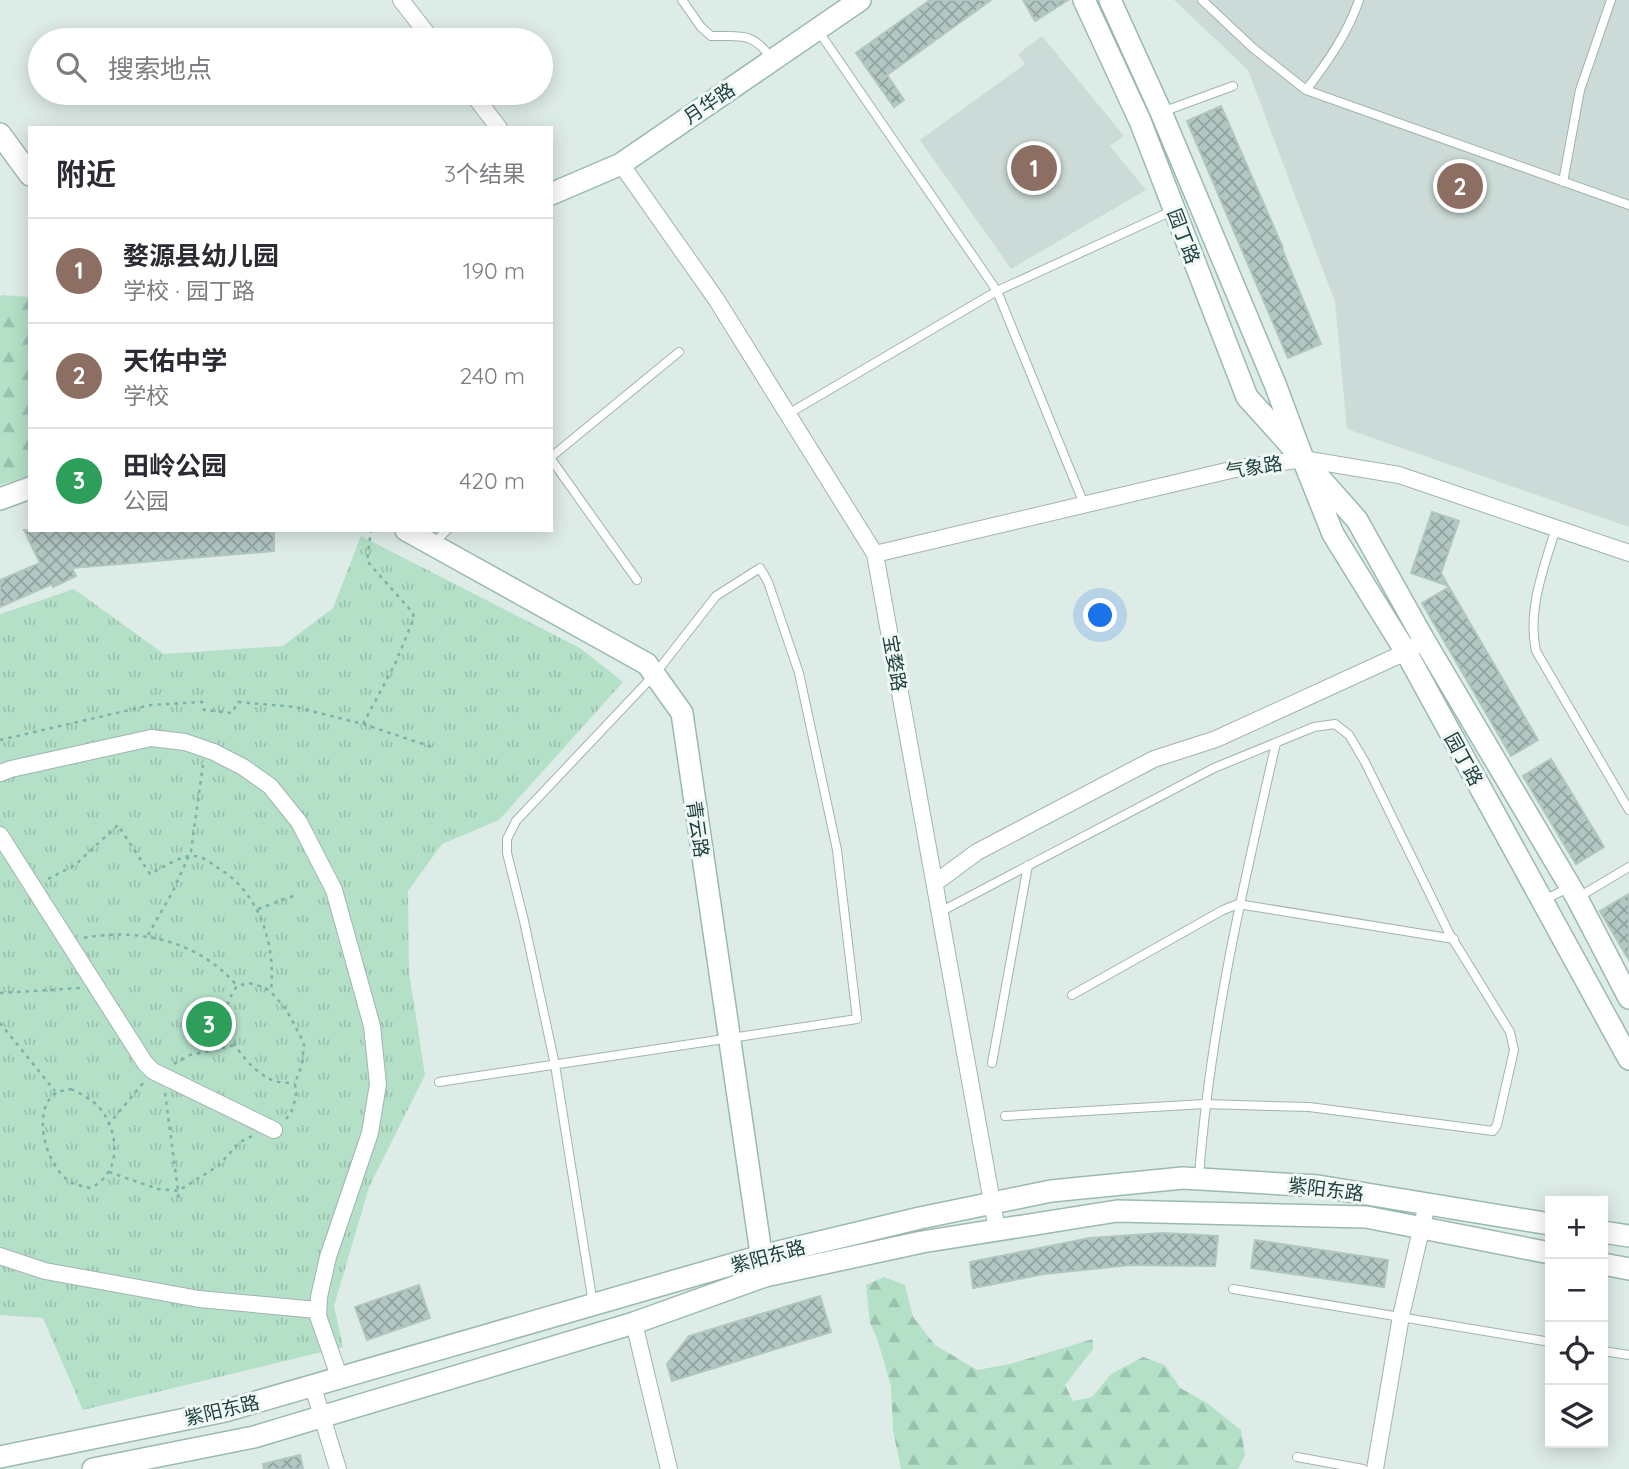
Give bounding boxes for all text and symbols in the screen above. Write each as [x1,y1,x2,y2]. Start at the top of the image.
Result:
search box [28,28,553,105]
icon: search [52,48,90,86]
text: 搜索地点 [108,52,212,85]
street label: 月华路 [679,77,739,129]
pin: 1 [1011,142,1057,194]
text: 附近 [56,155,116,193]
text: 3个结果 [444,159,525,188]
pin: 2 [1437,160,1483,212]
street label: 园丁路 [1163,205,1205,267]
text: 婺源县幼儿园 [123,239,279,272]
text: 1 [75,256,83,285]
text: 190 m [463,256,525,285]
text: 学校 · 园丁路 [123,276,255,305]
text: 天佑中学 [123,344,227,377]
text: 2 [72,361,86,390]
text: 240 m [460,361,525,390]
text: 学校 [123,381,169,410]
text: 田岭公园 [123,449,227,482]
street label: 气象路 [1224,451,1284,483]
text: 3 [73,466,85,495]
text: 420 m [459,466,525,495]
text: 公园 [123,486,169,515]
your location [1083,598,1117,632]
street label: 宝婺路 [878,633,912,693]
street label: 园丁路 [1440,728,1488,790]
street label: 青云路 [682,799,714,859]
pin: 3 [186,998,232,1050]
street label: 紫阳东路 [1287,1172,1365,1206]
map controls [1545,1196,1608,1448]
button: + [1545,1196,1608,1259]
street label: 紫阳东路 [728,1235,808,1277]
button: − [1545,1259,1608,1322]
button: locate [1545,1322,1608,1385]
button: layers [1545,1385,1608,1448]
street label: 紫阳东路 [182,1390,262,1430]

